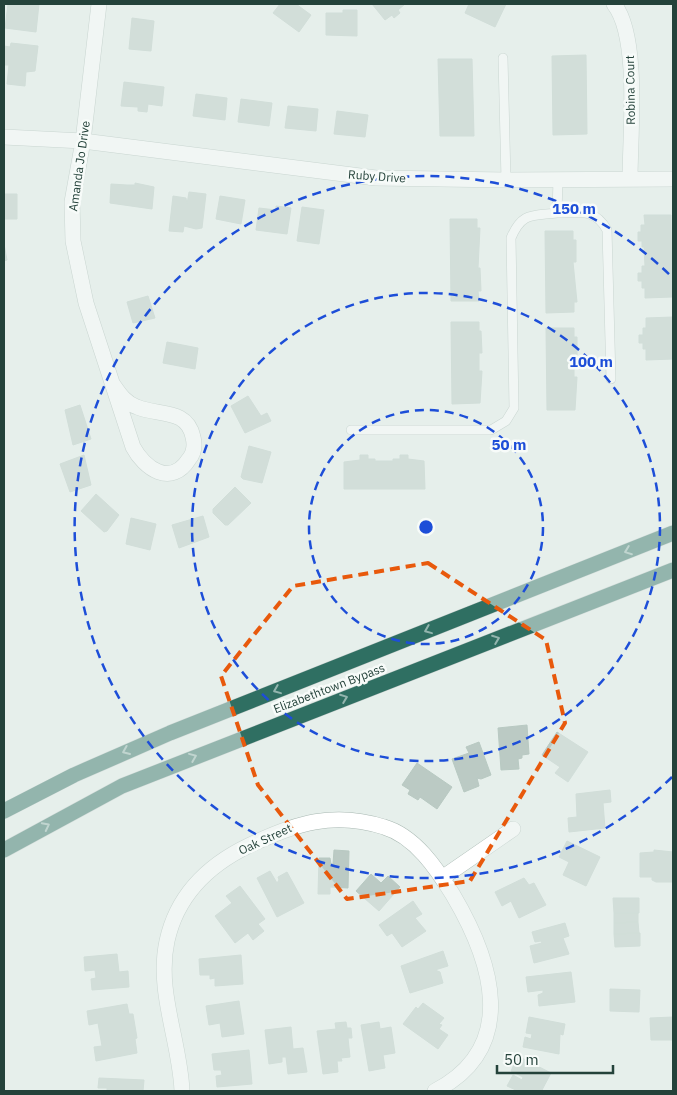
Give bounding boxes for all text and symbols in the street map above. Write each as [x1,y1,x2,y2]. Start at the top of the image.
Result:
street label: Robina Court [622,55,638,125]
street label: Amanda Jo Drive [65,119,93,212]
street label: Ruby Drive [348,166,407,186]
text: 150 m [552,199,596,218]
text: 100 m [569,352,613,371]
text: 50 m [492,435,526,454]
centre of rings [417,518,435,536]
one-way arrow [624,545,633,555]
one-way arrow [424,624,433,634]
one-way arrow [491,635,500,645]
street label: Elizabethtown Bypass [271,660,387,716]
one-way arrow [273,684,282,694]
one-way arrow [340,694,348,704]
one-way arrow [122,745,131,756]
one-way arrow [188,753,197,764]
street label: Oak Street [236,820,294,858]
one-way arrow [41,822,50,832]
scale bar [497,1042,613,1074]
text: 50 m [504,1050,539,1069]

